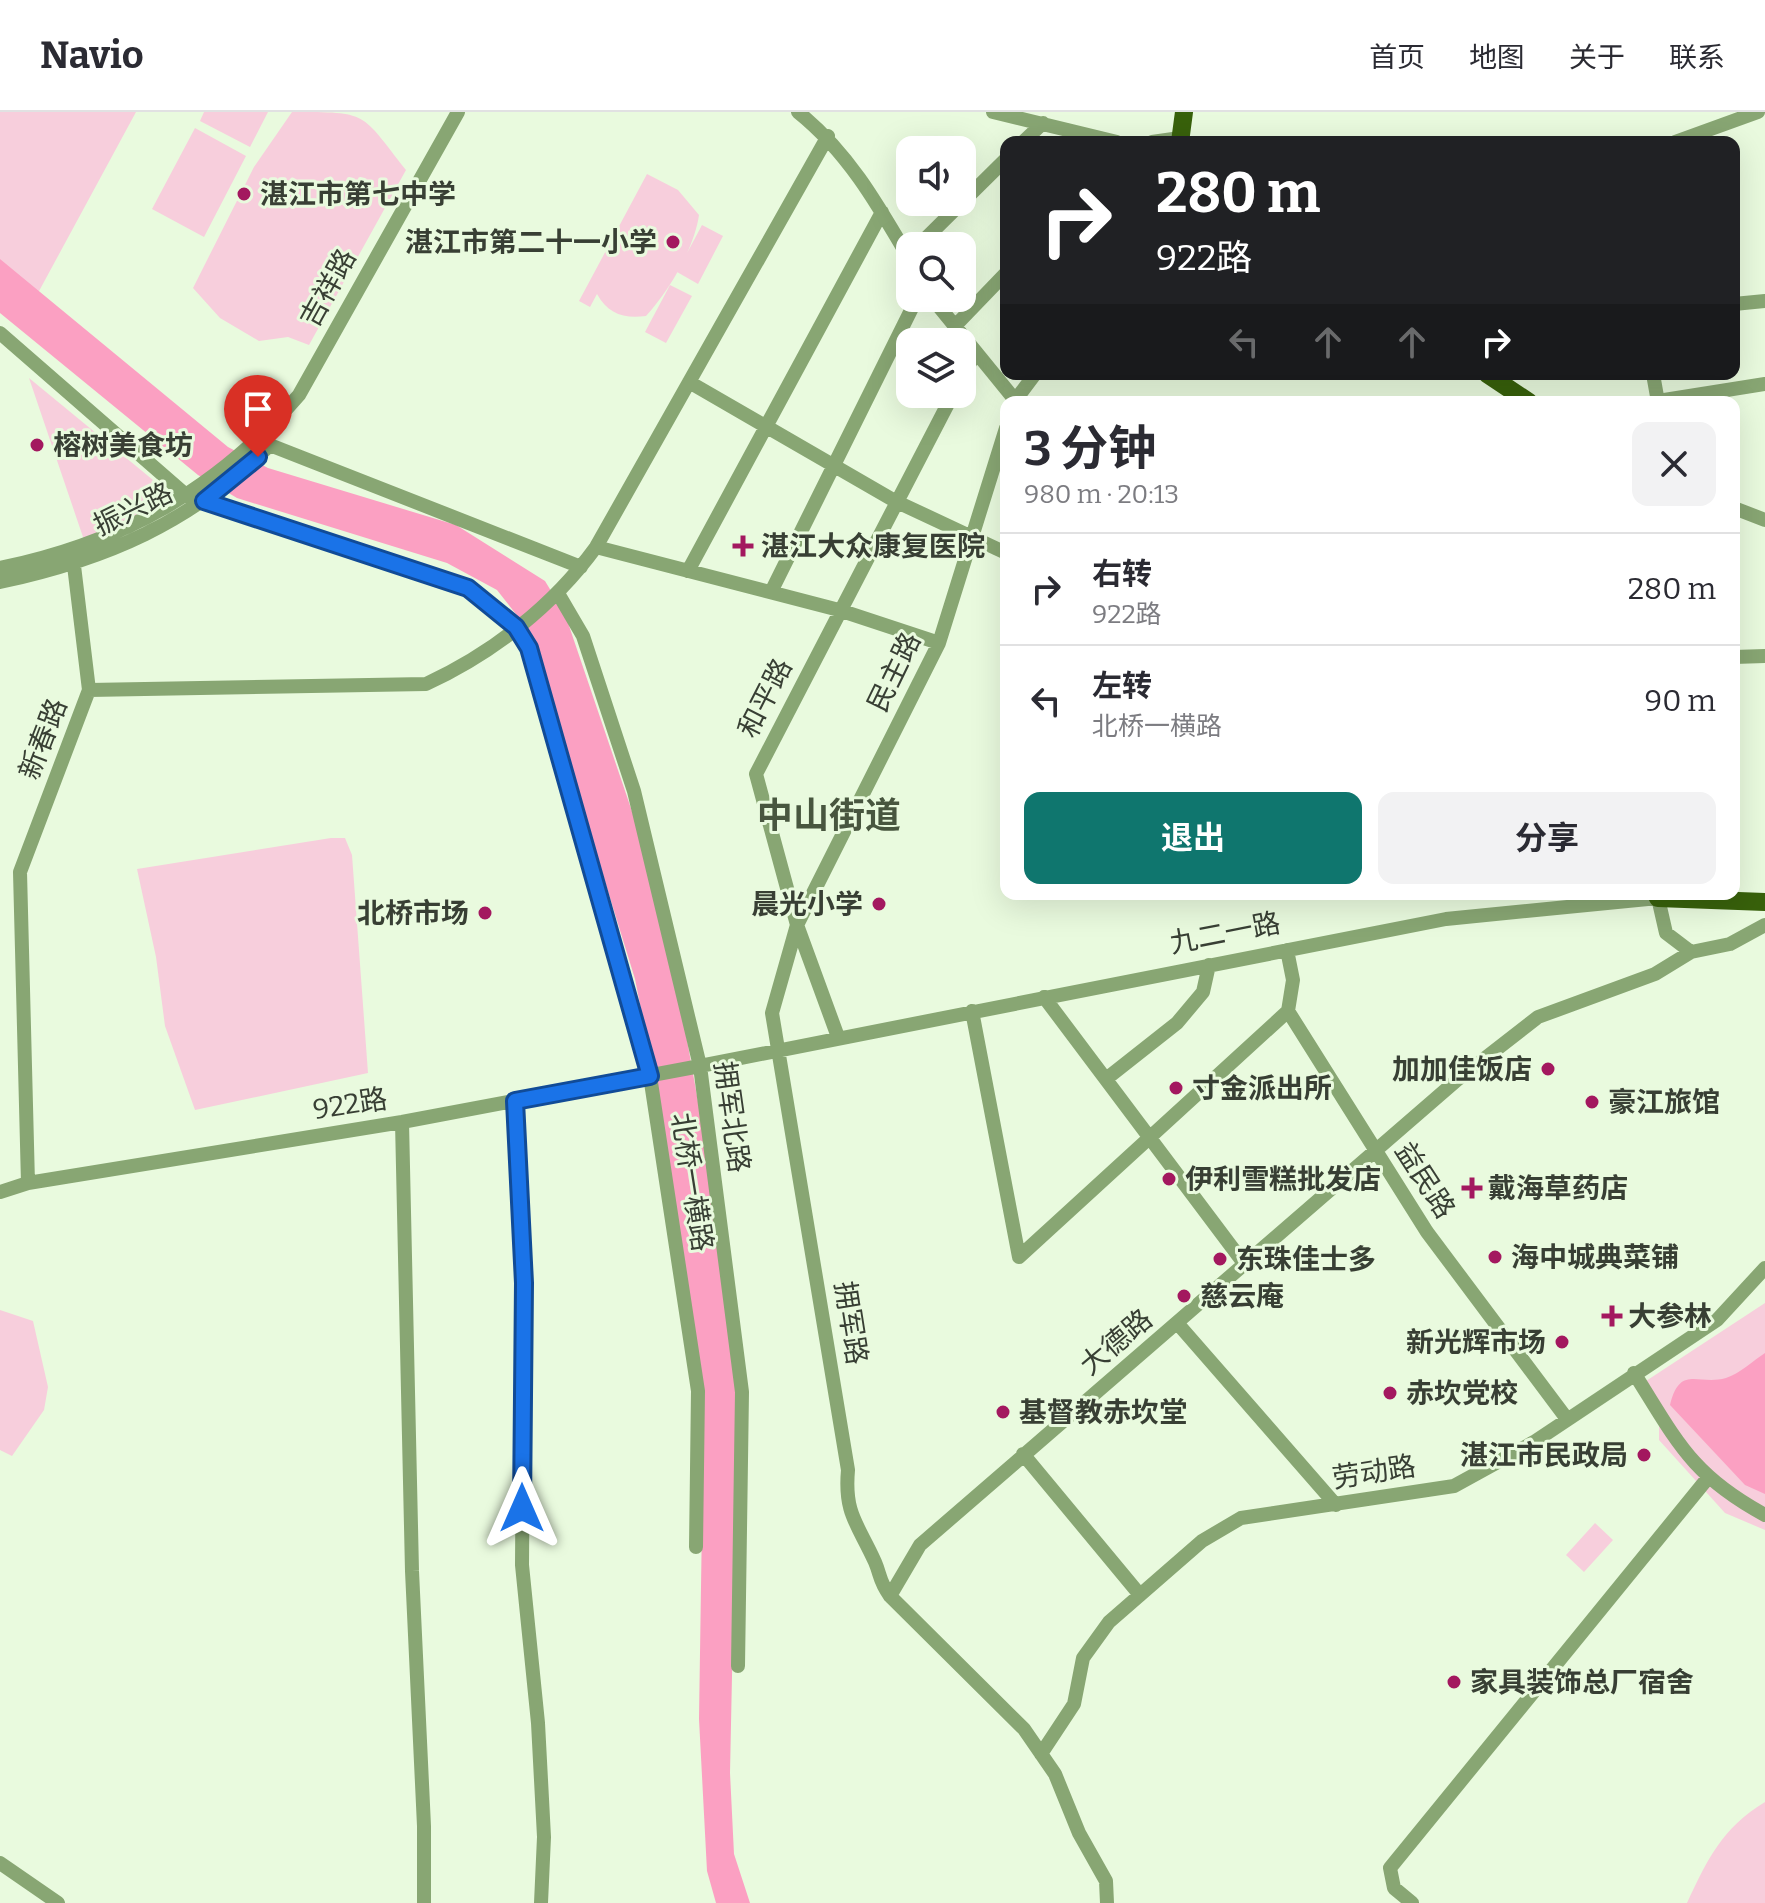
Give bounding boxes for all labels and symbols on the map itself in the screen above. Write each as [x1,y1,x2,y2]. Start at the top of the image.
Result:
place label: 湛江市第七中学 [260,178,456,211]
marker: 湛江市第七中学 [235,185,253,203]
place label: 湛江市第二十一小学 [405,226,657,259]
marker: 湛江市第二十一小学 [664,233,682,251]
street label: 吉祥路 [293,243,363,333]
pin [224,375,292,457]
place label: 榕树美食坊 [53,429,193,462]
marker: 榕树美食坊 [28,436,46,454]
street label: 振兴路 [88,476,178,542]
place label: 湛江大众康复医院 [761,530,985,563]
marker: 湛江大众康复医院 [732,535,754,557]
street label: 民主路 [861,627,927,717]
street label: 和平路 [731,653,799,743]
street label: 新春路 [13,694,73,784]
district label: 中山街道 [757,794,901,838]
place label: 晨光小学 [751,888,863,921]
marker: 晨光小学 [870,895,888,913]
place label: 北桥市场 [357,897,469,930]
marker: 北桥市场 [476,904,494,922]
street label: 九二一路 [1167,906,1283,960]
place label: 加加佳饭店 [1392,1053,1532,1086]
street label: 拥军北路 [708,1059,756,1175]
marker: 加加佳饭店 [1539,1060,1557,1078]
place label: 寸金派出所 [1192,1072,1332,1105]
marker: 寸金派出所 [1167,1079,1185,1097]
street label: 922路 [310,1082,390,1126]
place label: 豪江旅馆 [1608,1086,1720,1119]
marker: 豪江旅馆 [1583,1093,1601,1111]
street label: 北桥一横路 [665,1110,719,1254]
street label: 益民路 [1388,1136,1462,1224]
place label: 伊利雪糕批发店 [1185,1163,1381,1196]
marker: 伊利雪糕批发店 [1160,1170,1178,1188]
place label: 戴海草药店 [1488,1172,1628,1205]
marker: 戴海草药店 [1463,1179,1481,1197]
place label: 海中城典菜铺 [1511,1241,1679,1274]
place label: 东珠佳士多 [1236,1243,1376,1276]
marker: 海中城典菜铺 [1486,1248,1504,1266]
marker: 东珠佳士多 [1211,1250,1229,1268]
street label: 拥军路 [828,1279,874,1367]
place label: 慈云庵 [1200,1280,1284,1313]
marker: 慈云庵 [1175,1287,1193,1305]
place label: 大参林 [1628,1300,1712,1333]
street label: 大德路 [1073,1302,1159,1382]
marker: 大参林 [1603,1307,1621,1325]
place label: 新光辉市场 [1406,1326,1546,1359]
marker: 新光辉市场 [1553,1333,1571,1351]
place label: 赤坎党校 [1406,1377,1518,1410]
marker: 赤坎党校 [1381,1384,1399,1402]
place label: 基督教赤坎堂 [1019,1396,1187,1429]
marker: 基督教赤坎堂 [994,1403,1012,1421]
place label: 湛江市民政局 [1460,1439,1628,1472]
marker: 湛江市民政局 [1635,1446,1653,1464]
street label: 劳动路 [1330,1449,1418,1495]
position arrow [480,1466,564,1550]
place label: 家具装饰总厂宿舍 [1470,1666,1694,1699]
marker: 家具装饰总厂宿舍 [1445,1673,1463,1691]

